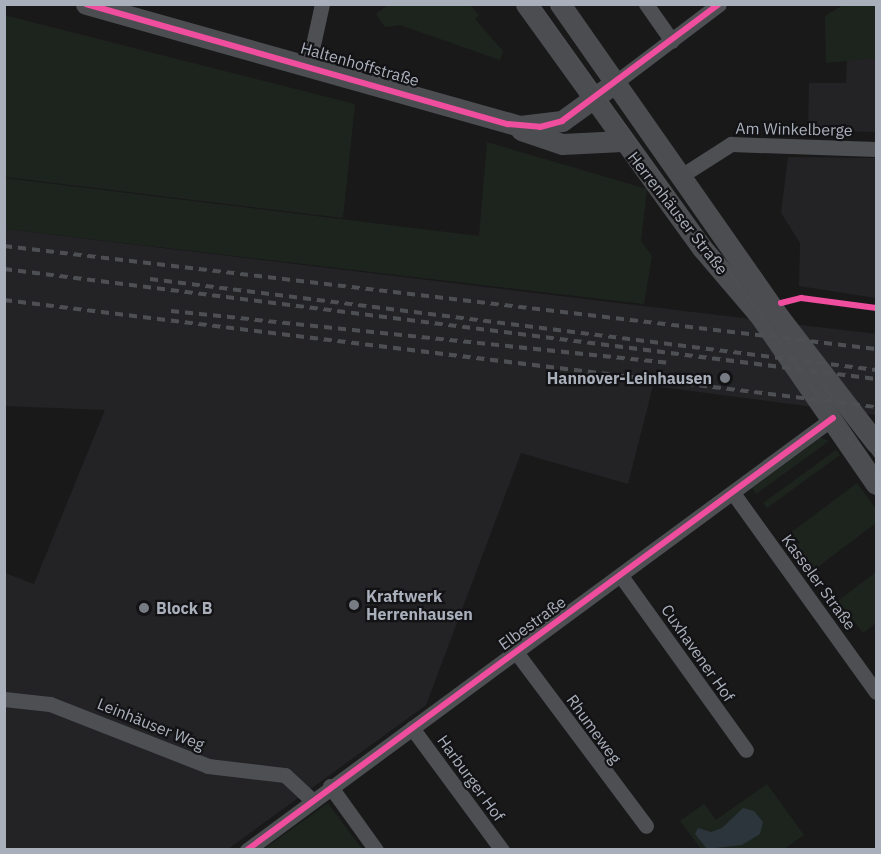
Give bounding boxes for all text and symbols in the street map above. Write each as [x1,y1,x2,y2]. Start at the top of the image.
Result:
street label: Haltenhoffstraße [298,38,422,90]
street label: Am Winkelberge [735,118,853,140]
street label: Herrenhäuser Straße [624,148,732,278]
place label: Hannover-Leinhausen [547,368,712,388]
marker: Hannover-Leinhausen [716,369,734,387]
street label: Kasseler Straße [778,530,860,634]
place label: Kraftwerk Herrenhausen [366,586,473,624]
street label: Elbestraße [495,592,569,654]
place label: Block B [156,598,212,618]
marker: Kraftwerk Herrenhausen [347,598,361,612]
marker: Block B [137,601,151,615]
street label: Cuxhavener Hof [657,601,739,705]
street label: Rhumeweg [563,691,625,767]
street label: Leinhäuser Weg [95,694,207,754]
street label: Harburger Hof [433,731,509,825]

